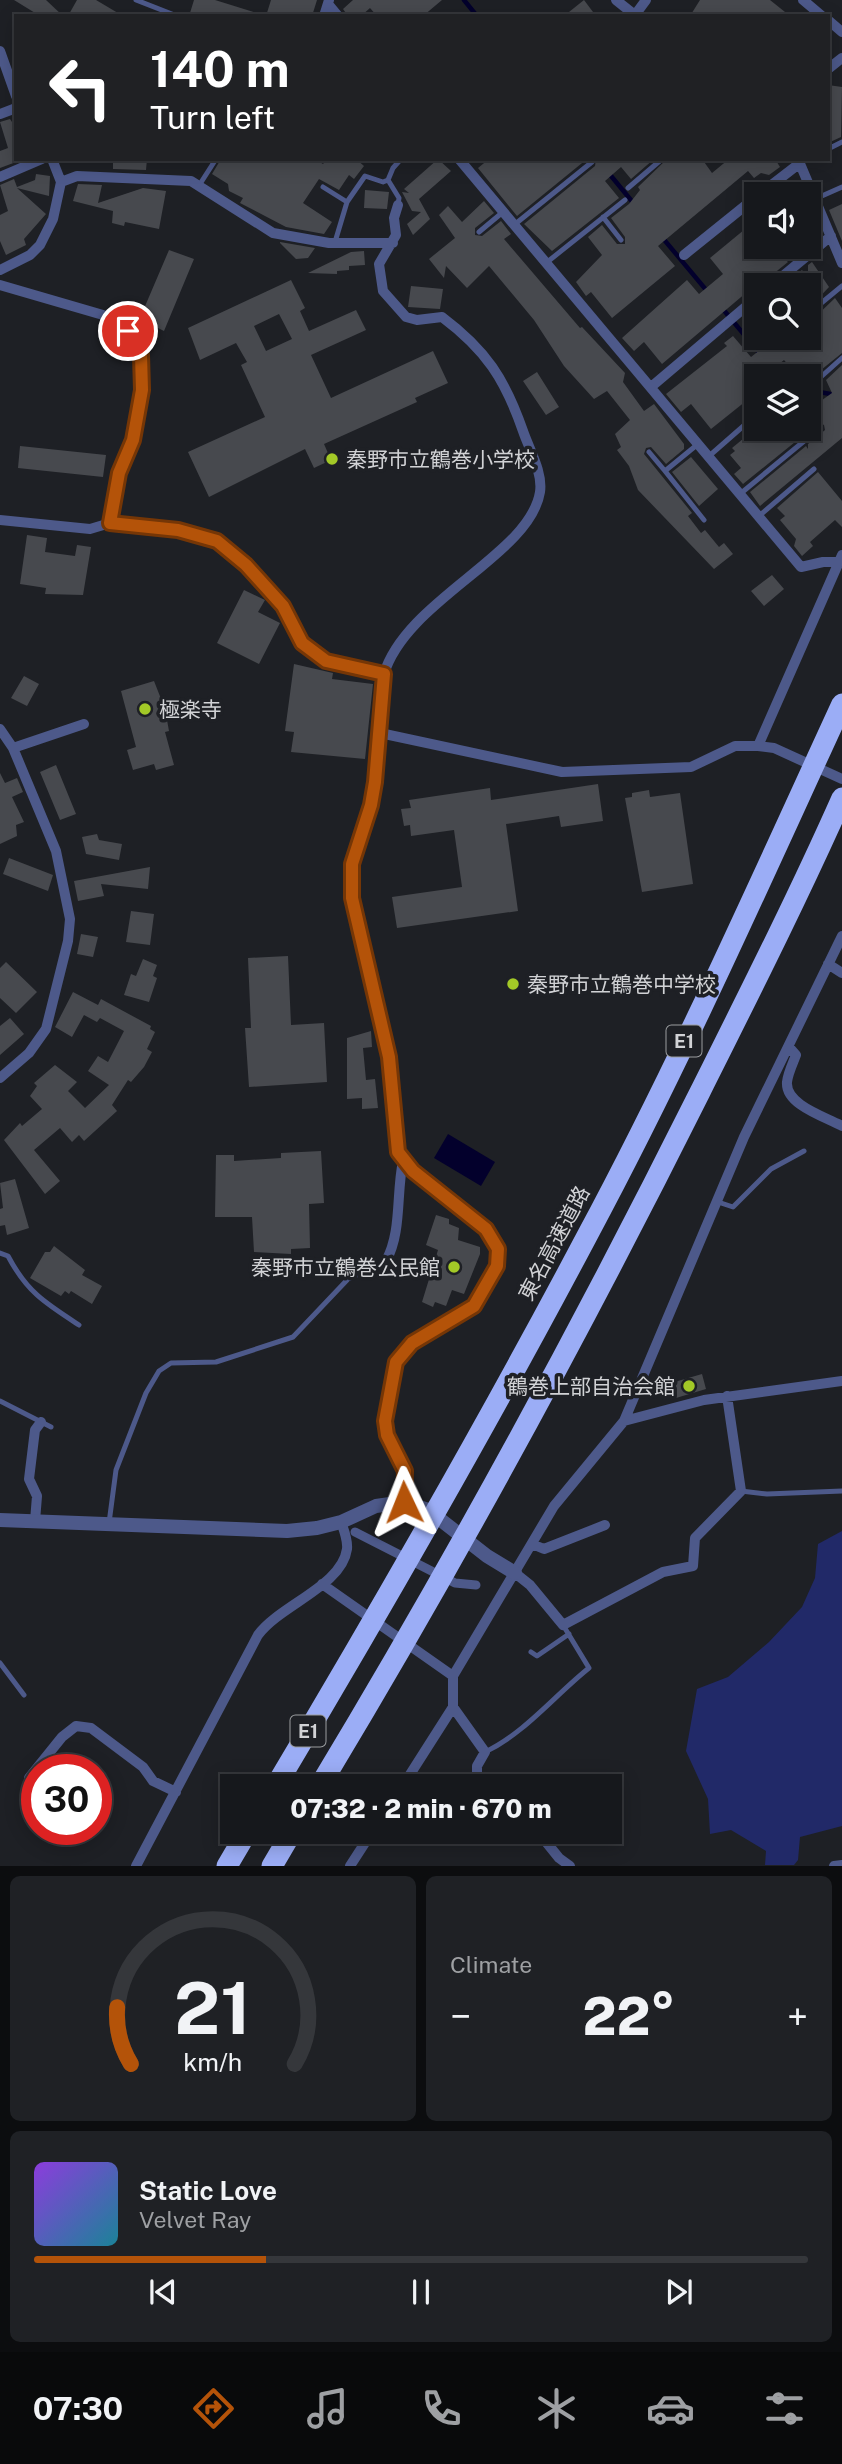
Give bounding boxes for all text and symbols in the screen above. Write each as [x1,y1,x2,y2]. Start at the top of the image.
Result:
text: 140 m [150,40,290,98]
icon: left [35,42,126,133]
text: Turn left [150,99,275,136]
map controls [744,182,821,441]
button: sound [744,182,821,259]
button: search [744,273,821,350]
pin [98,301,158,361]
icon: arrive [109,312,147,350]
button: layers [744,364,821,441]
place label: 秦野市立鶴巻小学校 [346,447,535,472]
marker: 秦野市立鶴巻小学校 [324,451,340,467]
place label: 極楽寺 [159,697,222,722]
marker: 極楽寺 [137,701,153,717]
place label: 秦野市立鶴巻中学校 [527,972,716,997]
marker: 秦野市立鶴巻中学校 [505,976,521,992]
road number: E1 [666,1026,702,1056]
street label: 東名高速道路 [513,1182,595,1304]
place label: 秦野市立鶴巻公民館 [251,1255,440,1280]
marker: 秦野市立鶴巻公民館 [446,1259,462,1275]
place label: 鶴巻上部自治会館 [507,1374,675,1399]
marker: 鶴巻上部自治会館 [681,1378,697,1394]
position arrow [367,1465,441,1539]
road number: E1 [290,1716,326,1746]
speed limit sign: 30 [21,1754,112,1845]
text: 07:32 · 2 min · 670 m [290,1793,552,1824]
text: Climate [450,1951,532,1978]
text: 21 [174,1966,252,2051]
text: 22° [583,1986,675,2047]
text: − [450,1994,471,2039]
text: + [787,1994,808,2039]
text: km/h [184,2047,242,2077]
text: Static Love [139,2175,277,2206]
text: Velvet Ray [139,2206,251,2233]
icon: previous [144,2273,182,2311]
icon: pause [402,2273,440,2311]
icon: next [660,2273,698,2311]
icon: directions [189,2384,238,2433]
icon: music [303,2384,352,2433]
icon: phone [417,2384,466,2433]
icon: climate [532,2384,581,2433]
icon: car [646,2384,695,2433]
icon: filters [760,2384,809,2433]
text: 07:30 [33,2390,123,2427]

